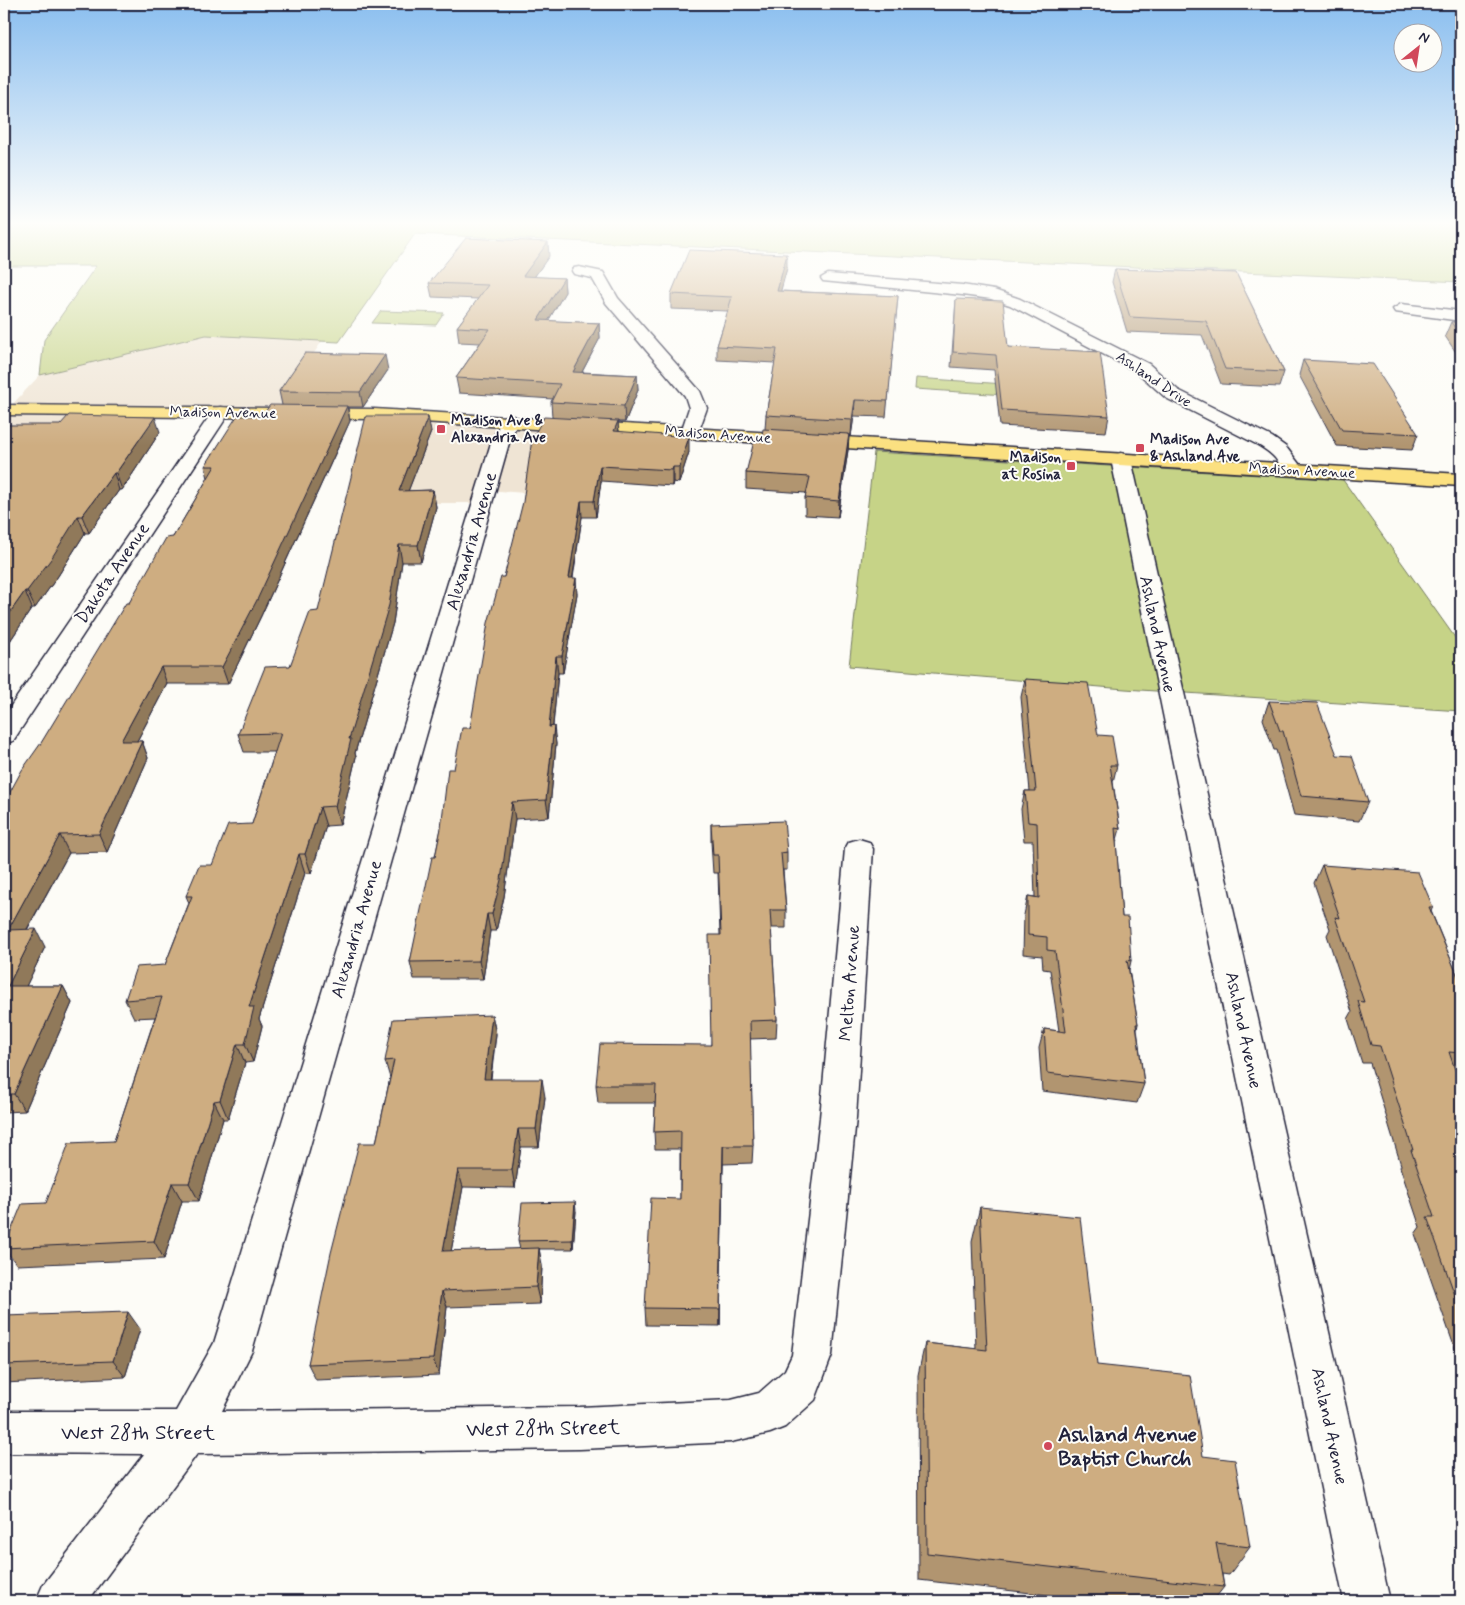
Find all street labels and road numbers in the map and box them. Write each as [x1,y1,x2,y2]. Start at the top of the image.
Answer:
street label: Ashland Drive [1112,347,1195,413]
street label: Madison Avenue [169,402,277,424]
street label: Madison Avenue [664,421,772,449]
street label: Madison Avenue [1248,458,1356,484]
street label: Alexandria Avenue [441,469,503,613]
street label: Dakota Avenue [70,518,156,629]
street label: Ashland Avenue [1133,573,1181,695]
street label: Alexandria Avenue [326,857,388,1001]
street label: Melton Avenue [834,924,866,1042]
street label: Ashland Avenue [1219,969,1267,1091]
street label: Ashland Avenue [1305,1365,1353,1487]
street label: West 28th Street [466,1414,621,1444]
street label: West 28th Street [61,1419,216,1447]

